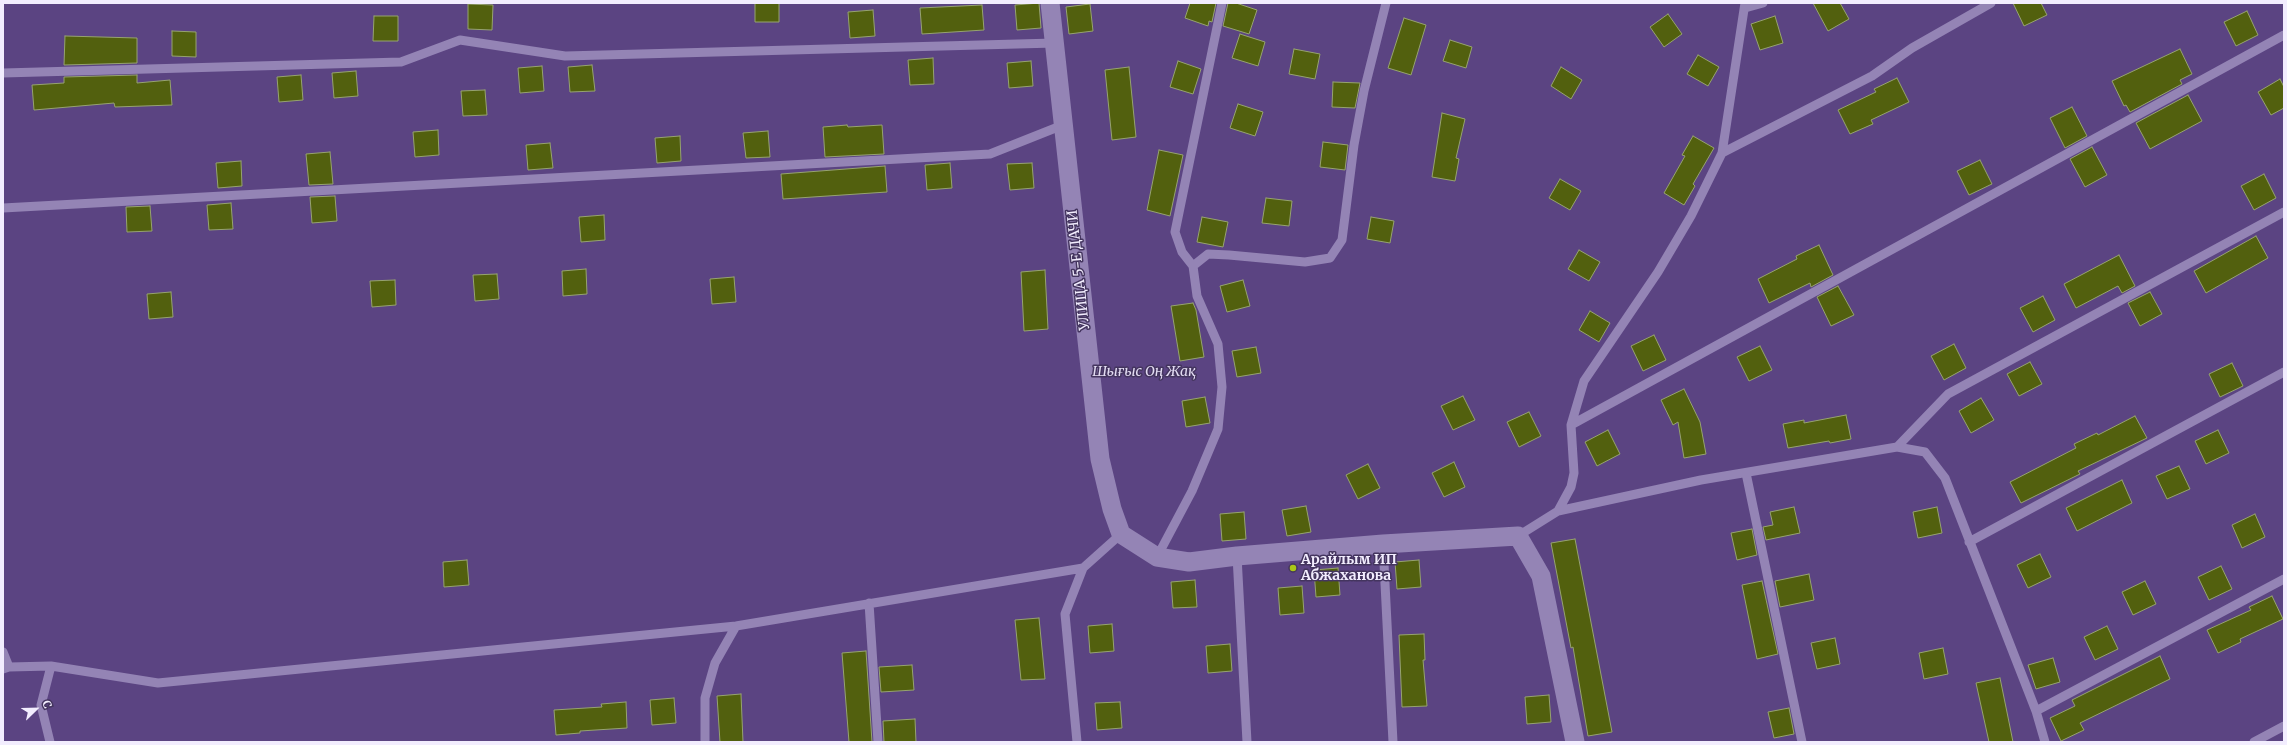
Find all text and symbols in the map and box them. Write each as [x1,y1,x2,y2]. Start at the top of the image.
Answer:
street label: УЛИЦА 5-Е ДАЧИ [1064,209,1094,331]
park label: Шығыс Оң Жақ [1092,364,1196,380]
place label: Арайлым ИП Абжаханова [1301,552,1397,584]
marker: Арайлым ИП Абжаханова [1288,563,1298,573]
north arrow [16,689,56,729]
text: С [39,698,55,710]

